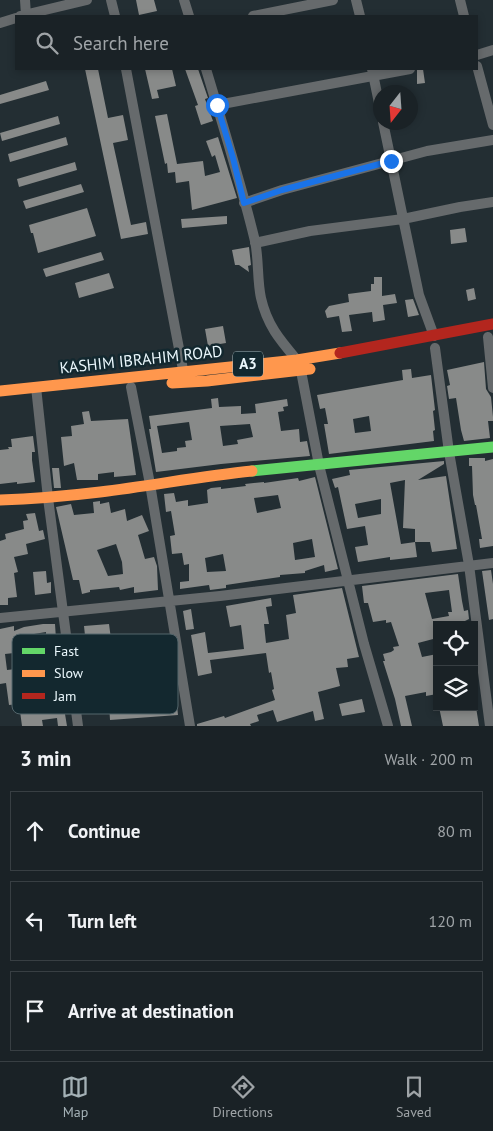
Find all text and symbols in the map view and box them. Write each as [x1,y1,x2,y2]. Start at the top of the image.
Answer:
search box [15,15,478,70]
icon: search [33,29,61,57]
text: Search here [73,31,169,55]
north arrow [373,85,418,130]
route start [206,94,229,117]
route end [380,150,403,173]
street label: KASHIM IBRAHIM ROAD [59,341,223,377]
road number: A3 [233,352,263,376]
map controls [433,621,478,711]
button: locate [433,621,478,666]
legend [12,634,178,714]
text: Fast [54,642,79,660]
text: Slow [54,664,84,682]
button: layers [433,666,478,711]
text: Jam [53,687,76,705]
text: 3 min [20,745,71,772]
text: Walk · 200 m [384,749,473,769]
icon: ahead [21,817,49,845]
text: Continue [68,819,140,843]
text: 80 m [437,821,472,841]
icon: left [21,907,49,935]
text: Turn left [68,909,137,933]
text: 120 m [429,911,472,931]
icon: arrive [21,997,49,1025]
text: Arrive at destination [68,999,234,1023]
tab: Map [61,1073,89,1121]
tab: Directions [212,1073,273,1121]
tab: Saved [396,1073,432,1121]

